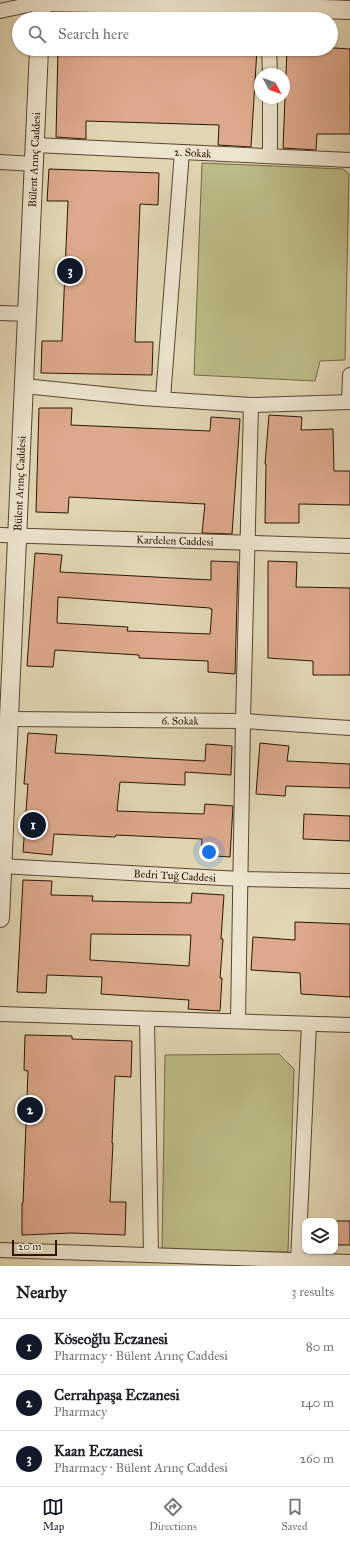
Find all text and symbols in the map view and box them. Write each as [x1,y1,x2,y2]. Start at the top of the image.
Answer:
search box [12,12,338,56]
icon: search [26,23,48,45]
text: Search here [58,25,129,43]
north arrow [254,68,290,104]
street label: Bülent Arınç Caddesi [25,112,43,208]
street label: 2. Sokak [174,145,213,160]
pin: 3 [57,256,83,286]
street label: Bülent Arınç Caddesi [11,436,28,531]
street label: Kardelen Caddesi [136,533,214,548]
street label: 6. Sokak [161,714,199,727]
pin: 1 [20,810,46,840]
your location [199,842,219,862]
street label: Bedri Tuğ Caddesi [133,867,216,884]
pin: 2 [17,1095,43,1125]
map controls [302,1218,338,1254]
button: layers [302,1218,338,1254]
scale bar [12,1238,57,1257]
text: 20 m [18,1240,41,1253]
text: Nearby [16,1282,67,1303]
text: 3 results [291,1284,334,1300]
text: Köseoğlu Eczanesi [54,1330,168,1348]
text: 1 [26,1339,32,1355]
text: 80 m [306,1339,334,1355]
text: Pharmacy · Bülent Arınç Caddesi [54,1348,228,1364]
text: Cerrahpaşa Eczanesi [54,1386,180,1404]
text: 2 [26,1395,32,1411]
text: 140 m [300,1395,334,1411]
text: Pharmacy [54,1404,107,1420]
text: Kaan Eczanesi [54,1442,143,1460]
text: 3 [26,1451,32,1467]
text: 260 m [300,1451,334,1467]
text: Pharmacy · Bülent Arınç Caddesi [54,1460,228,1476]
tab: Map [42,1496,64,1533]
tab: Directions [149,1496,197,1533]
tab: Saved [281,1496,308,1533]

